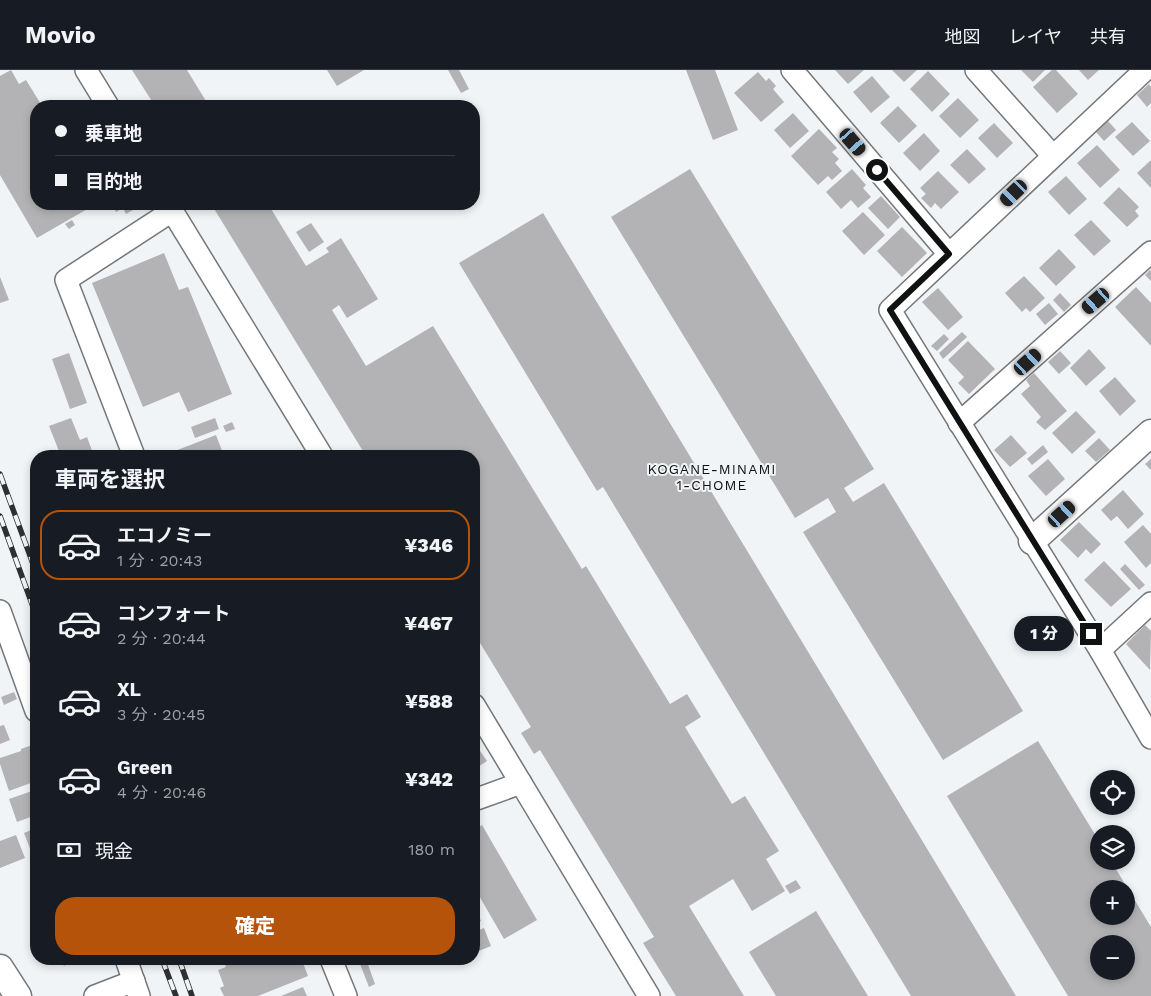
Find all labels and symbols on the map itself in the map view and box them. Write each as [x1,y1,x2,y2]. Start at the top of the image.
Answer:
car [837,126,868,158]
route start [866,159,888,181]
car [997,177,1030,209]
car [1079,285,1112,317]
car [1011,346,1044,378]
district label: KOGANE-MINAMI 1-CHOME [647,461,777,493]
car [1045,498,1078,530]
callout: 1 分 [1014,616,1074,652]
route end [1080,623,1102,645]

